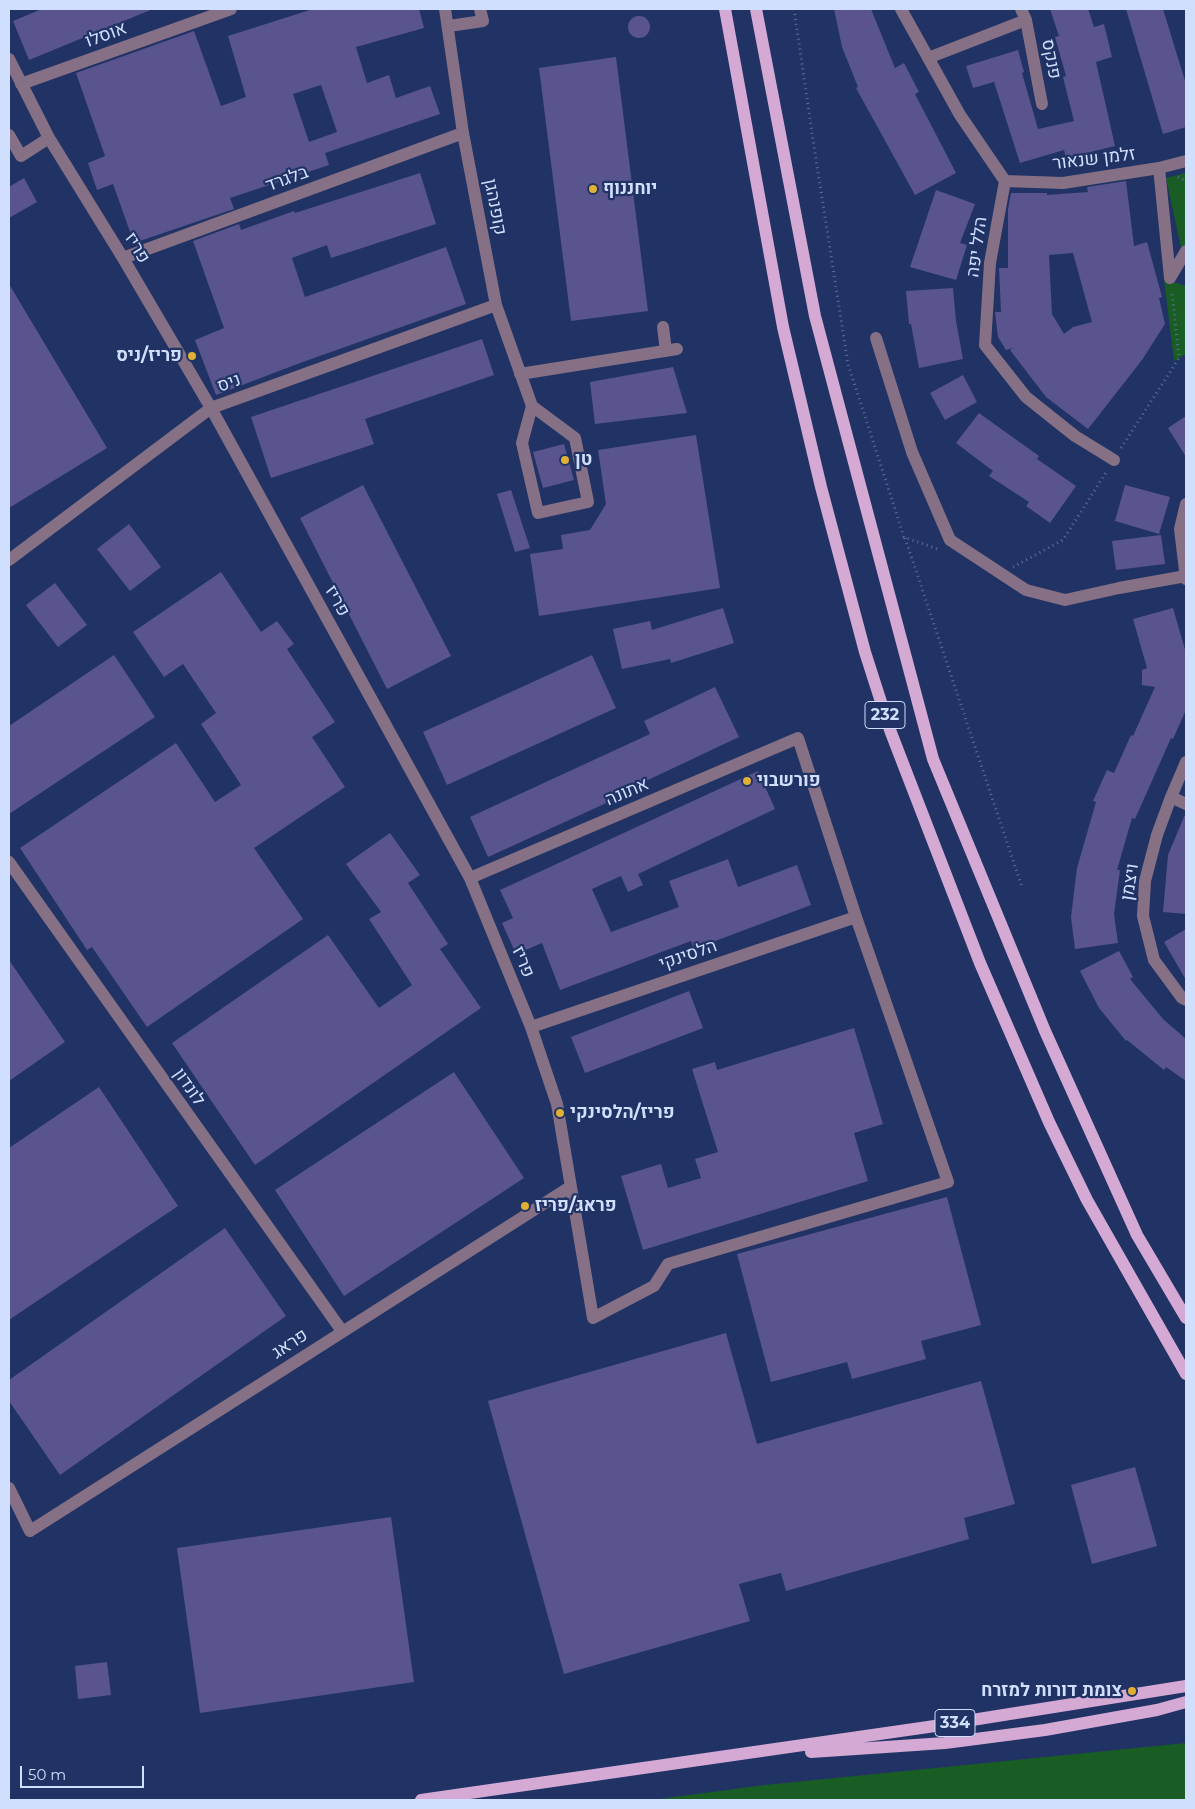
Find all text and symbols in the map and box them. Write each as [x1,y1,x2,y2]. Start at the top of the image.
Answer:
street label: אוסלו [82,18,130,52]
street label: פנקס [1037,37,1065,81]
street label: זלמן שנאור [1051,143,1137,175]
street label: בלגרד [263,161,311,197]
street label: קופנהגן [479,177,511,237]
place label: יוחננוף [603,178,657,200]
marker: יוחננוף [587,183,599,195]
street label: הלל יפה [962,215,992,279]
street label: פריז [120,229,154,267]
place label: פריז/ניס [116,345,182,367]
marker: פריז/ניס [186,350,198,362]
street label: ניס [214,369,244,397]
place label: טן [575,449,592,471]
marker: טן [559,454,571,466]
street label: פריז [320,582,354,620]
road number: 232 [865,702,905,728]
place label: פורשבוי [757,770,821,792]
street label: אתונה [602,773,652,811]
marker: פורשבוי [741,775,753,787]
street label: ויצמן [1116,862,1144,902]
street label: הלסינקי [656,935,720,975]
street label: פריז [507,943,539,981]
street label: לונדון [168,1064,210,1110]
place label: פריז/הלסינקי [570,1102,675,1124]
marker: פריז/הלסינקי [554,1107,566,1119]
place label: פראג/פריז [535,1195,617,1217]
marker: פראג/פריז [519,1200,531,1212]
street label: פראג [268,1324,312,1364]
place label: צומת דורות למזרח [981,1680,1122,1702]
marker: צומת דורות למזרח [1126,1685,1138,1697]
road number: 334 [935,1710,975,1736]
scale bar [22,1756,146,1788]
text: 50 m [28,1765,66,1784]

